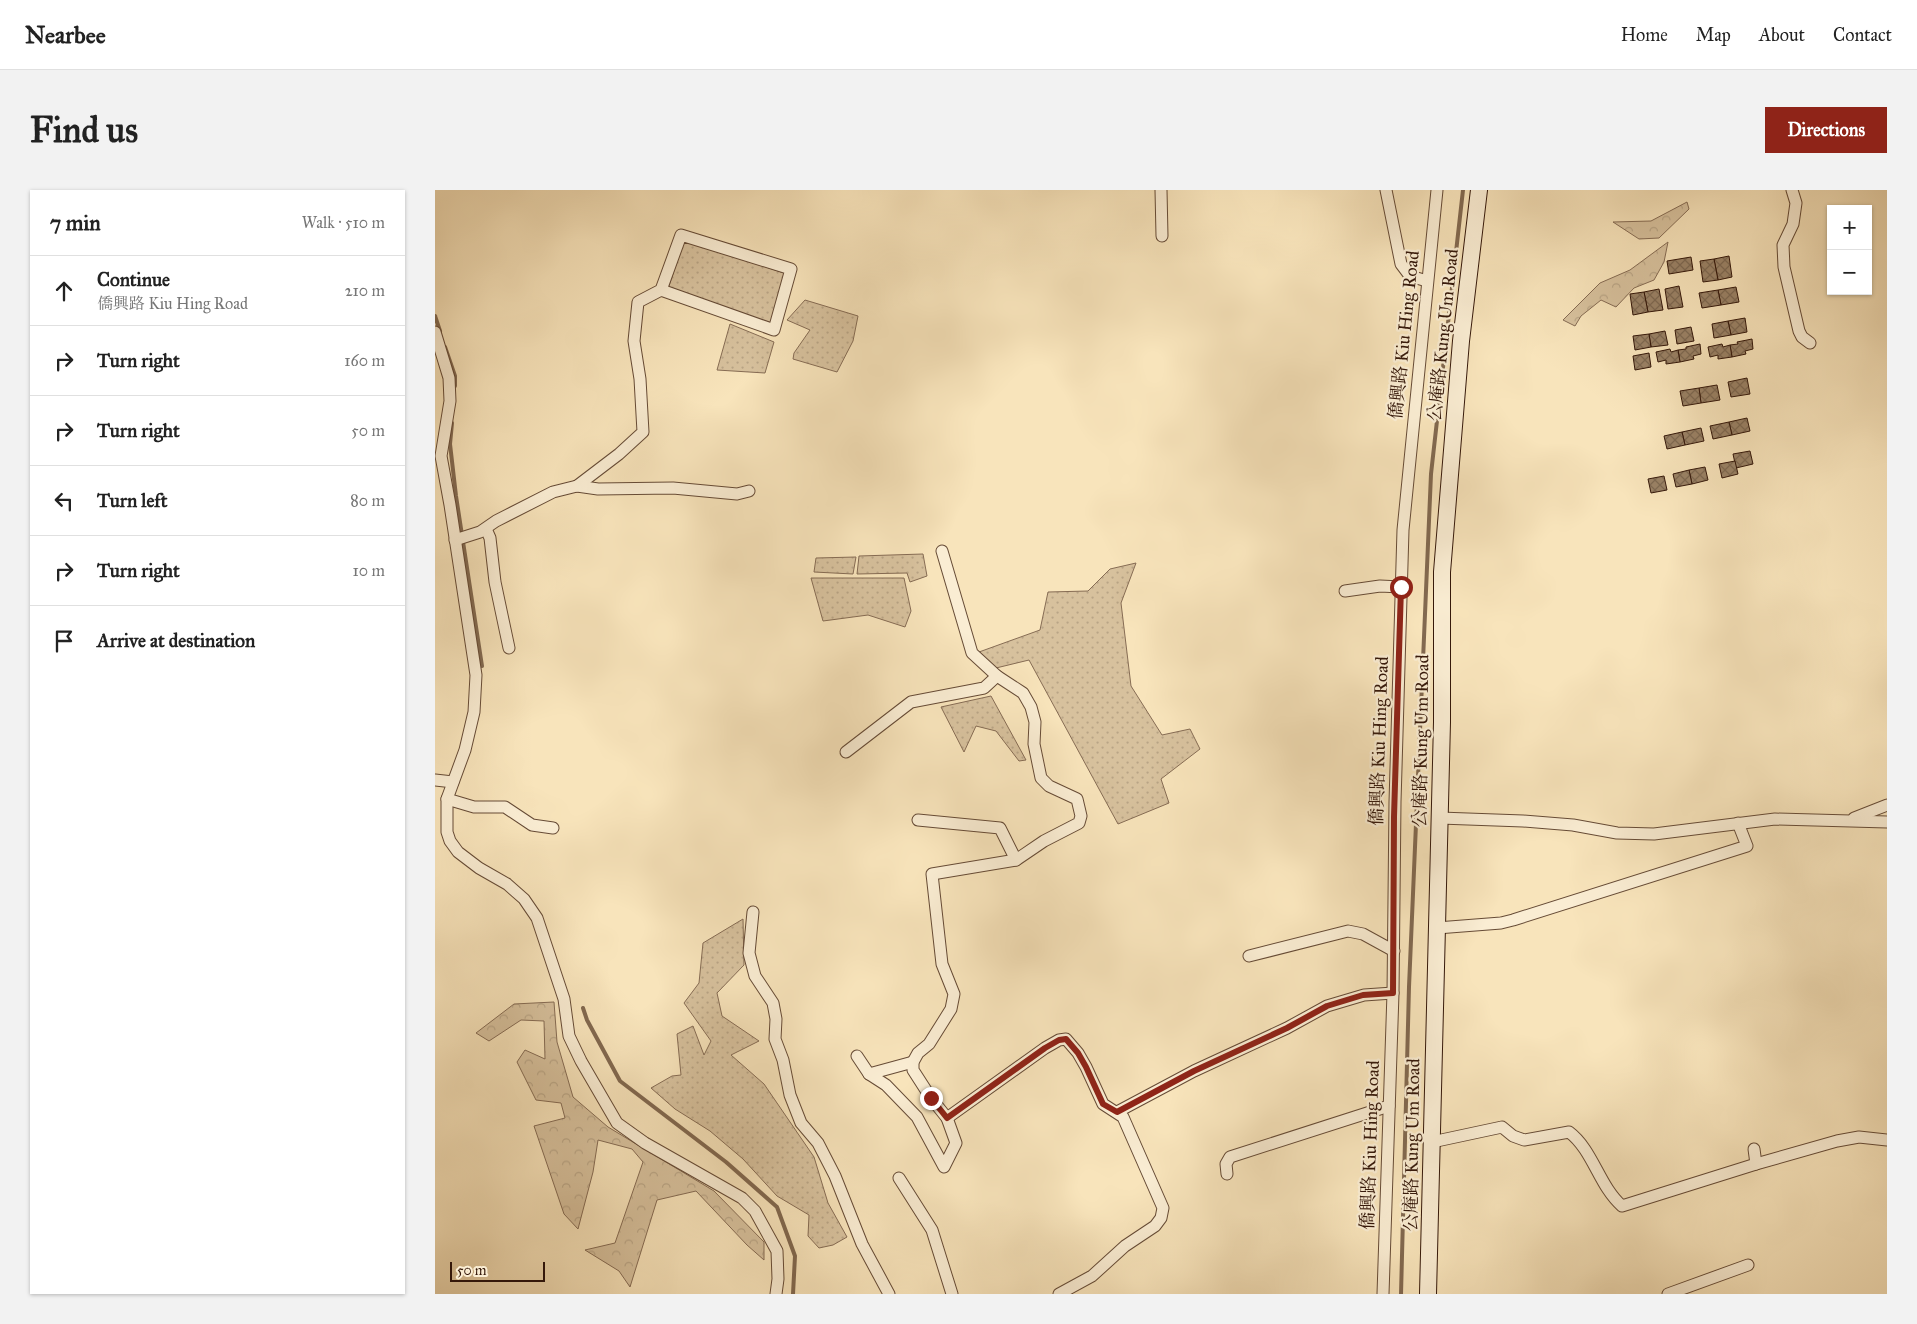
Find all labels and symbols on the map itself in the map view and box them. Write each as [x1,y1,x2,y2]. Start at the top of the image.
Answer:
street label: 公庵路 Kung Um Road [1423,248,1464,422]
street label: 僑興路 Kiu Hing Road [1384,249,1425,421]
route start [1390,576,1413,599]
street label: 公庵路 Kung Um Road [1408,654,1435,828]
street label: 僑興路 Kiu Hing Road [1365,656,1394,826]
street label: 公庵路 Kung Um Road [1399,1058,1426,1232]
street label: 僑興路 Kiu Hing Road [1356,1060,1385,1230]
route end [920,1087,943,1110]
scale bar [450,1259,545,1282]

